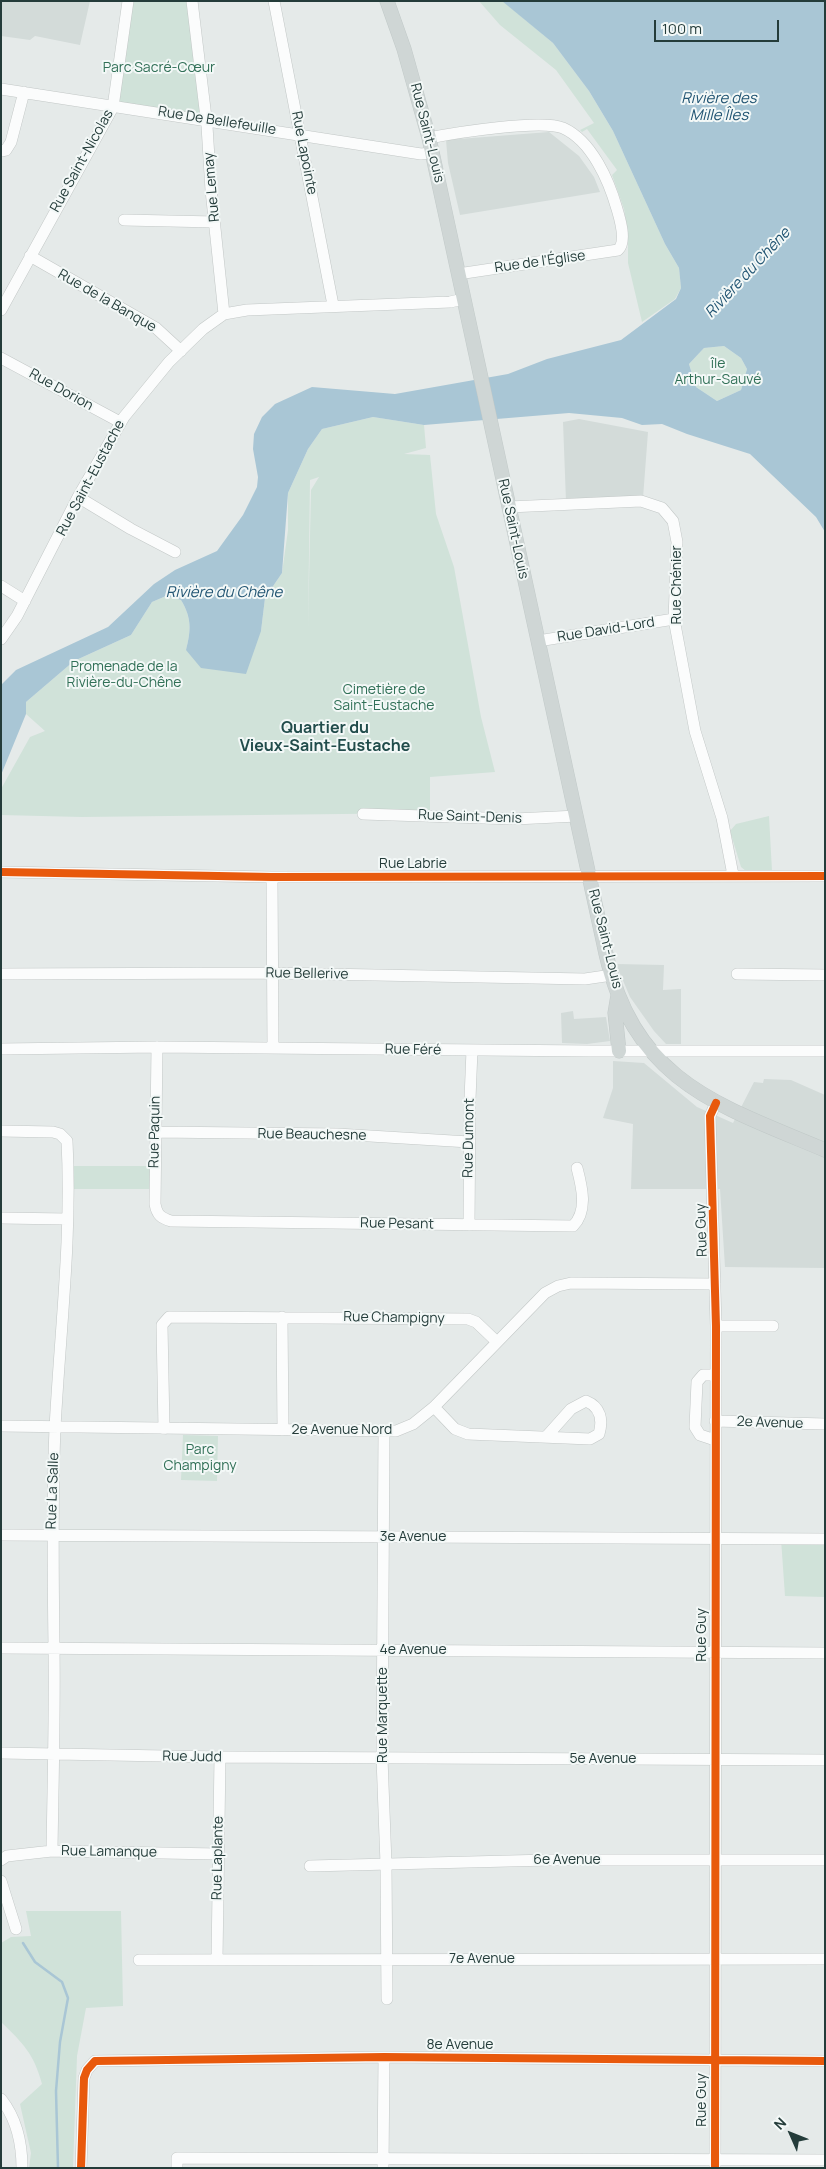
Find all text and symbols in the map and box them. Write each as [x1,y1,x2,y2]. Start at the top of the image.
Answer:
scale bar [656,10,781,42]
text: 100 m [662,18,702,39]
park label: Parc Sacré-Cœur [103,60,215,76]
street label: Rue Saint-Louis [407,81,447,185]
water label: Rivière des Mille Îles [681,90,757,125]
street label: Rue De Bellefeuille [157,103,277,139]
street label: Rue Saint-Nicolas [47,107,117,215]
street label: Rue Lapointe [288,110,320,196]
street label: Rue Lemay [201,151,223,223]
water label: Rivière du Chêne [702,224,794,322]
street label: Rue de l'Église [493,247,587,277]
street label: Rue de la Banque [55,266,159,336]
park label: île Arthur-Sauvé [674,356,762,388]
street label: Rue Dorion [26,366,96,414]
street label: Rue Saint-Eustache [53,417,129,539]
street label: Rue Saint-Louis [494,477,532,581]
street label: Rue Chénier [669,545,685,625]
water label: Rivière du Chêne [166,584,282,602]
street label: Rue David-Lord [556,614,656,646]
park label: Promenade de la Rivière-du-Chêne [67,659,181,692]
park label: Cimetière de Saint-Eustache [334,682,434,714]
district label: Quartier du Vieux-Saint-Eustache [240,719,410,757]
street label: Rue Saint-Denis [418,807,522,827]
street label: Rue Labrie [379,856,447,872]
street label: Rue Saint-Louis [585,887,625,991]
street label: Rue Bellerive [265,965,349,983]
street label: Rue Féré [385,1041,441,1059]
street label: Rue Paquin [146,1096,164,1168]
street label: Rue Dumont [460,1098,478,1178]
street label: Rue Beauchesne [257,1126,367,1144]
street label: Rue Guy [693,1203,711,1257]
street label: Rue Pesant [360,1215,434,1233]
street label: Rue Champigny [343,1309,445,1327]
street label: 2e Avenue [736,1413,804,1433]
street label: 2e Avenue Nord [292,1422,392,1438]
park label: Parc Champigny [163,1442,237,1474]
street label: Rue La Salle [43,1452,63,1530]
street label: 3e Avenue [380,1529,446,1545]
street label: Rue Guy [694,1608,710,1662]
street label: 4e Avenue [379,1642,447,1658]
street label: Rue Marquette [375,1667,391,1763]
street label: Rue Judd [162,1748,222,1766]
street label: 5e Avenue [570,1751,636,1767]
street label: Rue Laplante [209,1816,227,1900]
street label: Rue Lamanque [61,1843,157,1861]
street label: 6e Avenue [533,1852,601,1868]
street label: 7e Avenue [449,1951,515,1967]
street label: 8e Avenue [426,2037,494,2053]
street label: Rue Guy [694,2073,710,2127]
north arrow [766,2109,816,2159]
text: N [770,2113,790,2133]

